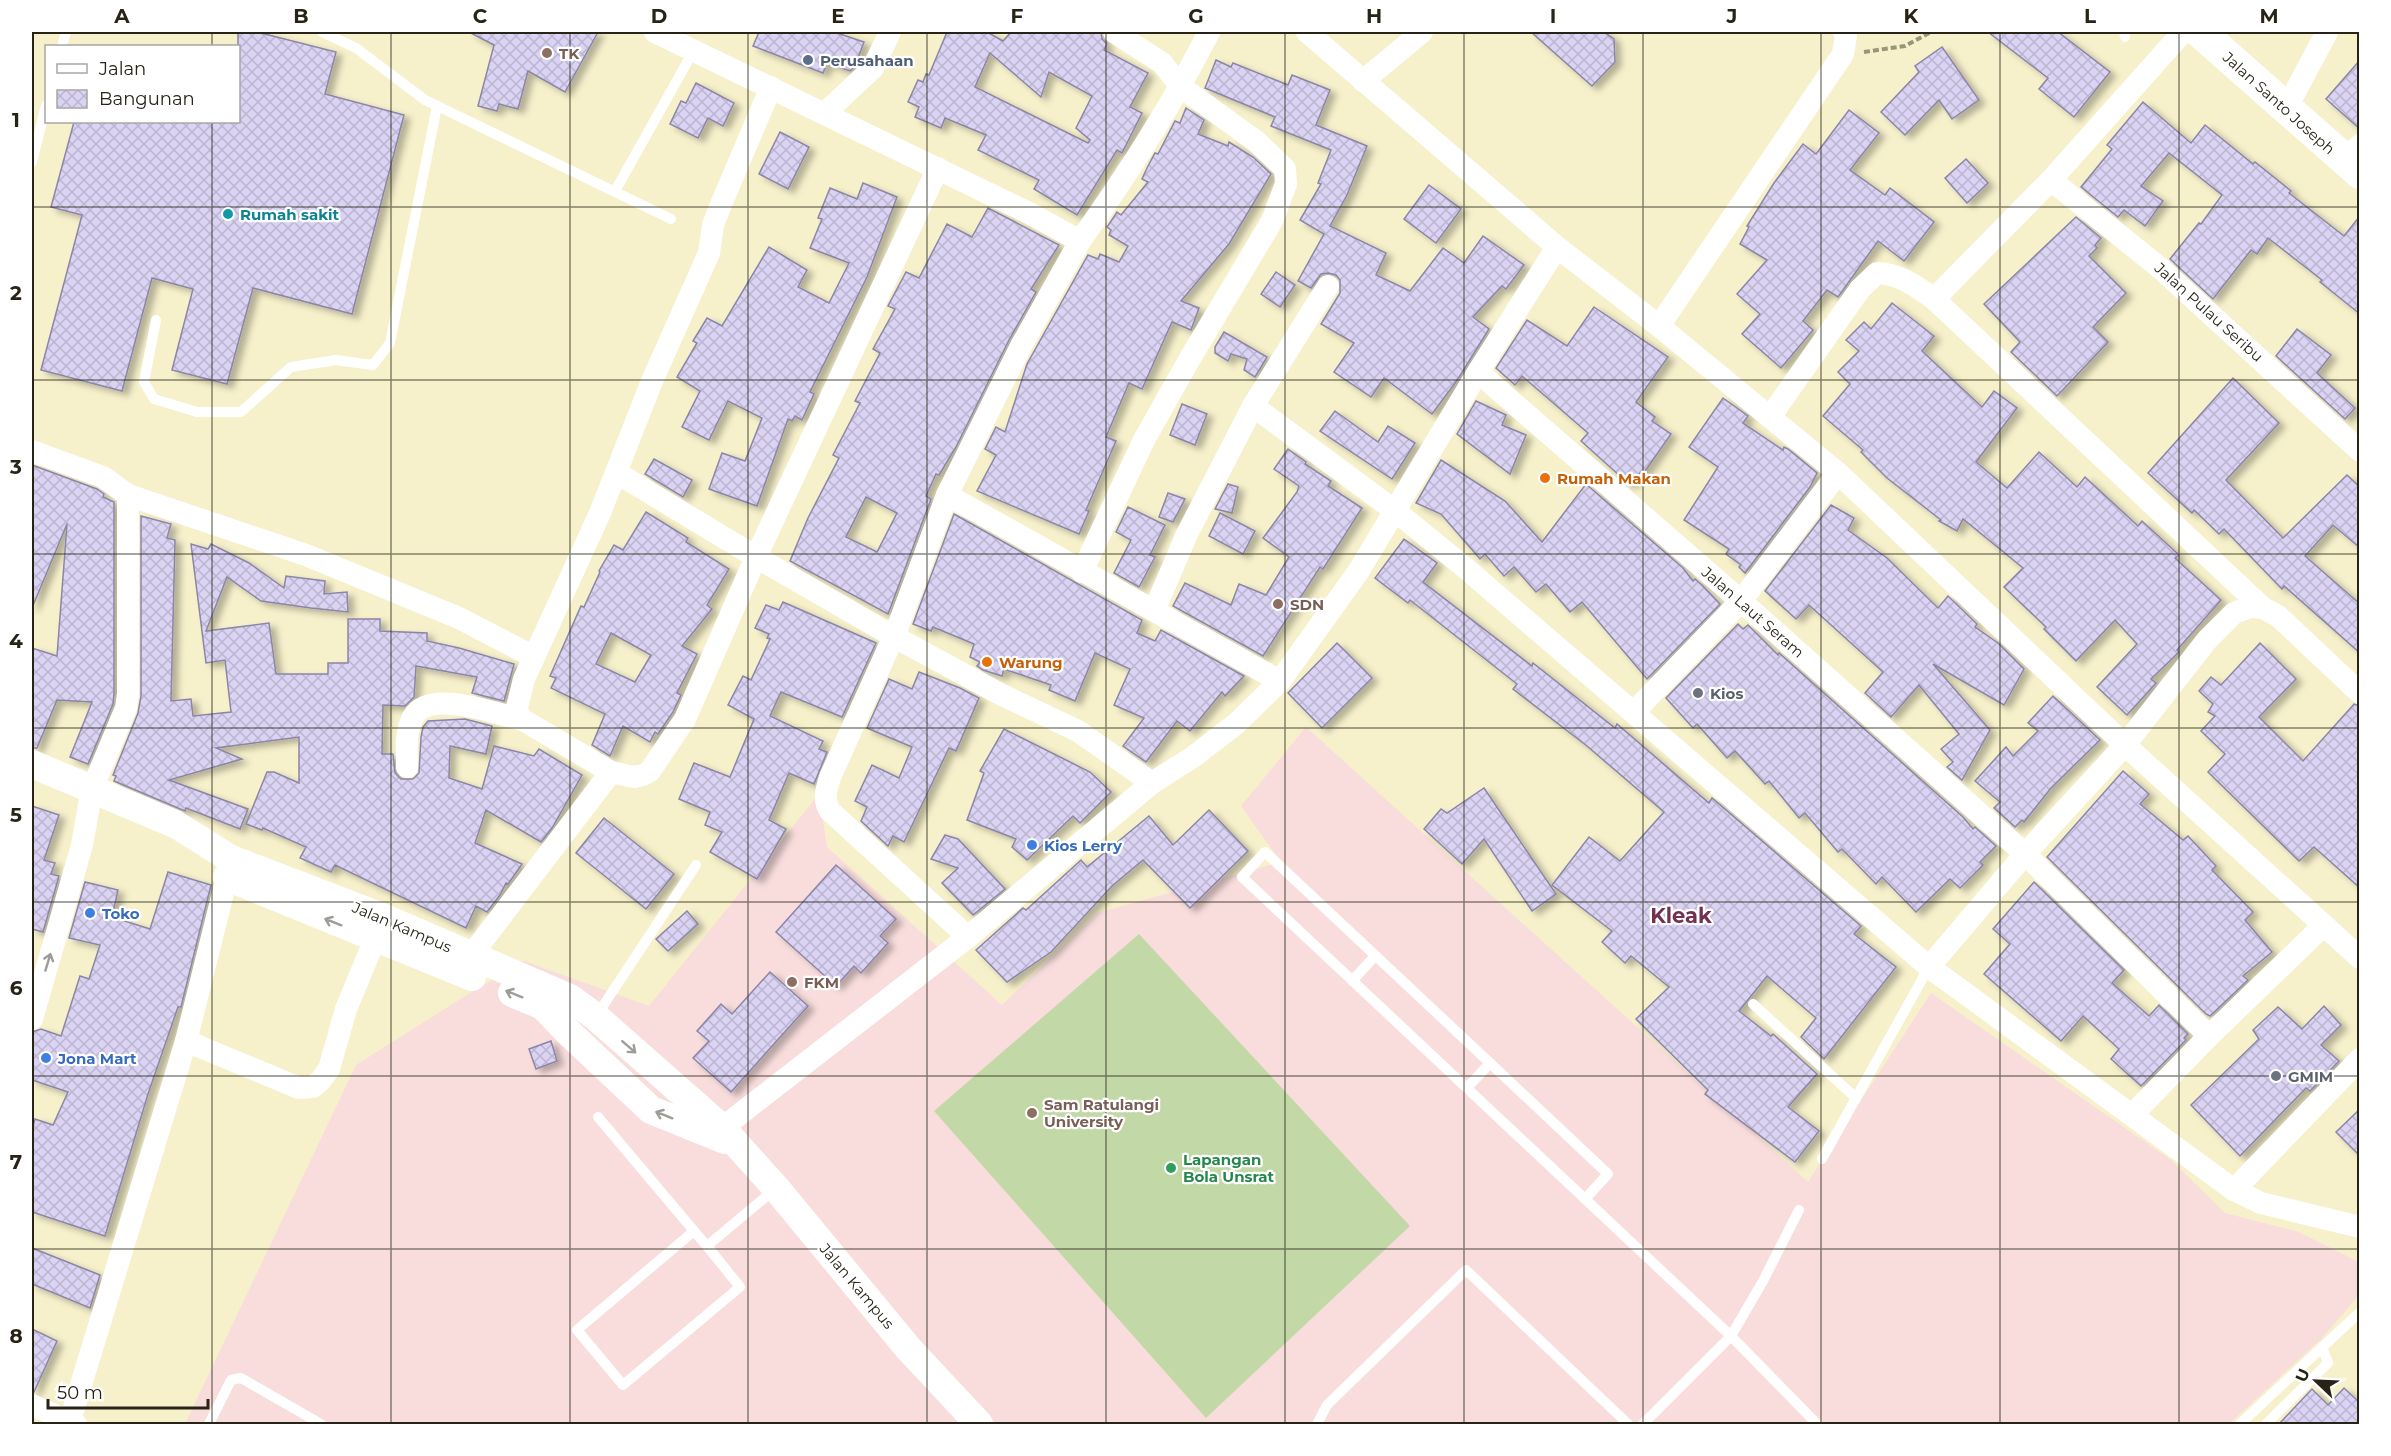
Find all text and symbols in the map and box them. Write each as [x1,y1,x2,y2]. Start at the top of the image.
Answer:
text: A [113,4,130,28]
text: B [293,4,309,28]
text: C [473,4,488,28]
text: D [651,4,667,28]
text: E [831,4,845,28]
text: F [1011,4,1024,28]
text: G [1188,4,1204,28]
text: H [1366,4,1382,28]
text: I [1550,4,1556,28]
text: J [1726,4,1737,28]
text: K [1904,4,1920,28]
text: L [2084,4,2096,28]
text: M [2259,4,2279,28]
place label: TK [559,44,580,63]
legend [45,45,240,123]
marker: TK [540,46,554,60]
street label: Jalan Santo Joseph [2218,47,2339,158]
place label: Perusahaan [820,51,914,70]
marker: Perusahaan [801,53,815,67]
text: Jalan [98,58,146,80]
text: Bangunan [99,88,195,110]
text: 1 [12,108,20,132]
place label: Rumah sakit [240,205,339,224]
marker: Rumah sakit [221,207,235,221]
street label: Jalan Pulau Seribu [2150,258,2267,366]
text: 2 [10,281,22,305]
text: 3 [9,455,22,479]
place label: Rumah Makan [1557,469,1671,488]
marker: Rumah Makan [1538,471,1552,485]
street label: Jalan Laut Seram [1697,562,1808,662]
place label: SDN [1290,595,1324,614]
marker: SDN [1271,597,1285,611]
text: 4 [9,629,23,653]
place label: Warung [999,653,1063,672]
marker: Warung [980,655,994,669]
place label: Kios [1710,684,1743,703]
marker: Kios [1691,686,1705,700]
text: 5 [10,803,22,827]
place label: Kios Lerry [1044,836,1123,855]
marker: Kios Lerry [1025,838,1039,852]
street label: Jalan Kampus [349,897,455,956]
district label: Kleak [1650,903,1712,928]
place label: Toko [102,904,140,923]
marker: Toko [83,906,97,920]
one-way arrow [324,916,343,927]
one-way arrow [43,953,54,972]
place label: FKM [804,973,839,992]
marker: FKM [785,975,799,989]
text: 6 [10,976,23,1000]
one-way arrow [505,988,524,999]
one-way arrow [621,1040,636,1054]
place label: Jona Mart [57,1049,137,1068]
marker: Jona Mart [39,1051,53,1065]
place label: GMIM [2288,1067,2333,1086]
marker: GMIM [2269,1069,2283,1083]
place label: Sam Ratulangi University [1044,1095,1159,1131]
marker: Sam Ratulangi University [1025,1106,1039,1120]
one-way arrow [655,1109,674,1120]
text: 7 [10,1150,22,1174]
place label: Lapangan Bola Unsrat [1183,1150,1275,1186]
marker: Lapangan Bola Unsrat [1164,1161,1178,1175]
street label: Jalan Kampus [815,1238,898,1333]
text: 8 [9,1324,23,1348]
north arrow [2286,1351,2346,1411]
text: U [2291,1366,2314,1385]
scale bar [48,1372,208,1410]
text: 50 m [57,1382,103,1404]

